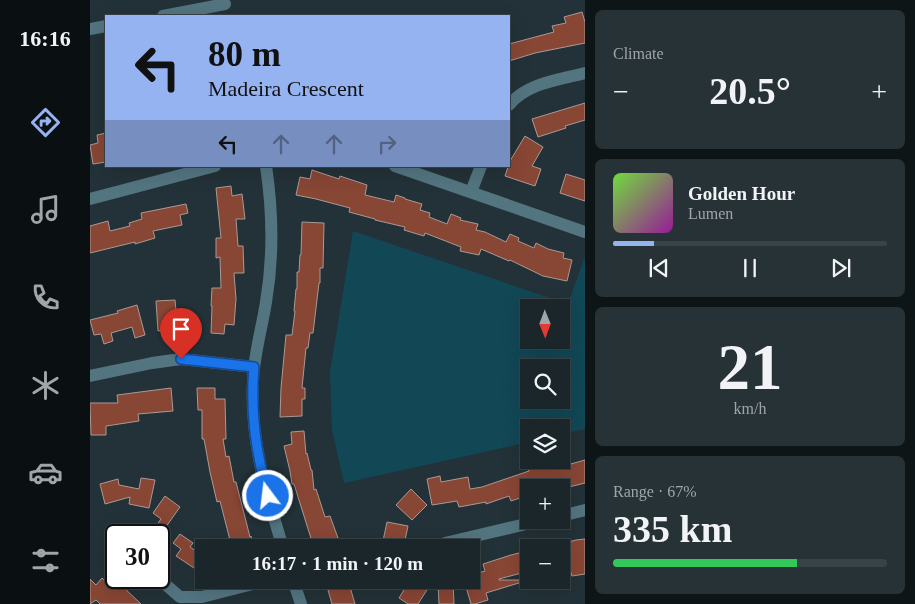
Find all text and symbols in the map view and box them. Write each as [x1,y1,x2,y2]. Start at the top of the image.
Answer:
text: 16:16 [19,26,71,51]
icon: left [125,35,190,100]
text: 80 m [208,35,281,74]
text: Climate [613,45,664,62]
text: 20.5° [709,70,791,112]
text: Madeira Crescent [208,76,364,101]
text: − [613,76,629,107]
text: + [871,76,887,107]
icon: directions [28,105,63,140]
icon: left [214,130,242,158]
icon: ahead [267,130,295,158]
icon: ahead [320,130,348,158]
icon: right [373,130,401,158]
text: Golden Hour [688,183,795,204]
icon: music [28,192,63,227]
text: Lumen [688,205,733,222]
icon: previous [645,254,673,282]
icon: pause [736,254,764,282]
icon: next [827,254,855,282]
icon: phone [28,280,63,315]
north arrow [520,299,570,349]
map controls [520,299,570,589]
pin [160,308,202,359]
icon: arrive [167,315,195,343]
text: 21 [718,331,783,403]
button: search [520,359,570,409]
icon: climate [28,368,63,403]
text: km/h [734,400,766,417]
button: layers [520,419,570,469]
icon: car [28,455,63,490]
position arrow [241,469,293,521]
button: + [520,479,570,529]
text: Range · 67% [613,483,697,500]
text: 335 km [613,508,732,550]
speed limit sign: 30 [105,524,170,589]
button: − [520,539,570,589]
icon: filters [28,543,63,578]
text: 16:17 · 1 min · 120 m [252,553,423,574]

